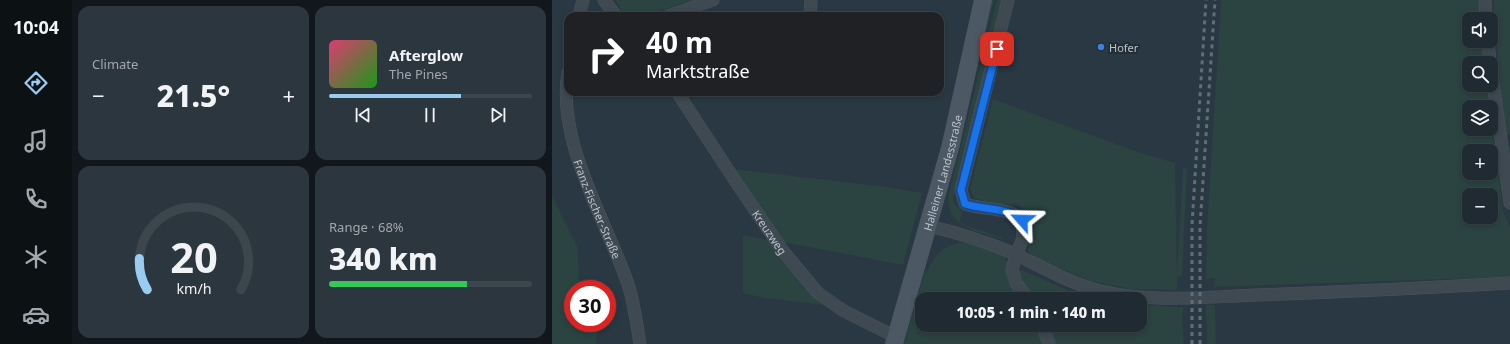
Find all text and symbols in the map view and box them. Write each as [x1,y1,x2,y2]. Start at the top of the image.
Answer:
map controls [1462,12,1498,224]
button: sound [1462,12,1498,48]
text: 10:04 [13,15,59,39]
text: 40 m [646,23,713,61]
icon: right [580,28,632,80]
pin [980,32,1014,66]
icon: arrive [986,38,1008,60]
place label: Hofer [1109,40,1139,55]
marker: Hofer [1096,42,1106,52]
text: Afterglow [389,45,463,65]
text: Climate [92,55,138,73]
button: search [1462,56,1498,92]
text: Marktstraße [646,59,750,83]
text: The Pines [389,65,448,83]
icon: directions [22,69,50,97]
text: 21.5° [157,75,230,116]
text: − [92,80,105,110]
text: + [282,80,295,110]
button: layers [1462,100,1498,136]
icon: previous [352,104,374,126]
icon: pause [419,104,441,126]
icon: next [487,104,509,126]
street label: Halleiner Landesstraße [919,113,965,232]
icon: music [22,127,50,155]
button: + [1462,144,1498,180]
street label: Franz-Fischer-Straße [571,157,625,261]
icon: phone [22,185,50,213]
button: − [1462,188,1498,224]
position arrow [1001,199,1043,241]
street label: Kreuzweg [749,207,791,257]
text: Range · 68% [329,218,404,236]
text: 20 [170,229,217,285]
text: 340 km [329,238,438,279]
icon: climate [22,243,50,271]
text: km/h [176,279,211,298]
speed limit sign: 30 [564,280,616,332]
icon: car [22,301,50,329]
text: 10:05 · 1 min · 140 m [956,302,1106,322]

